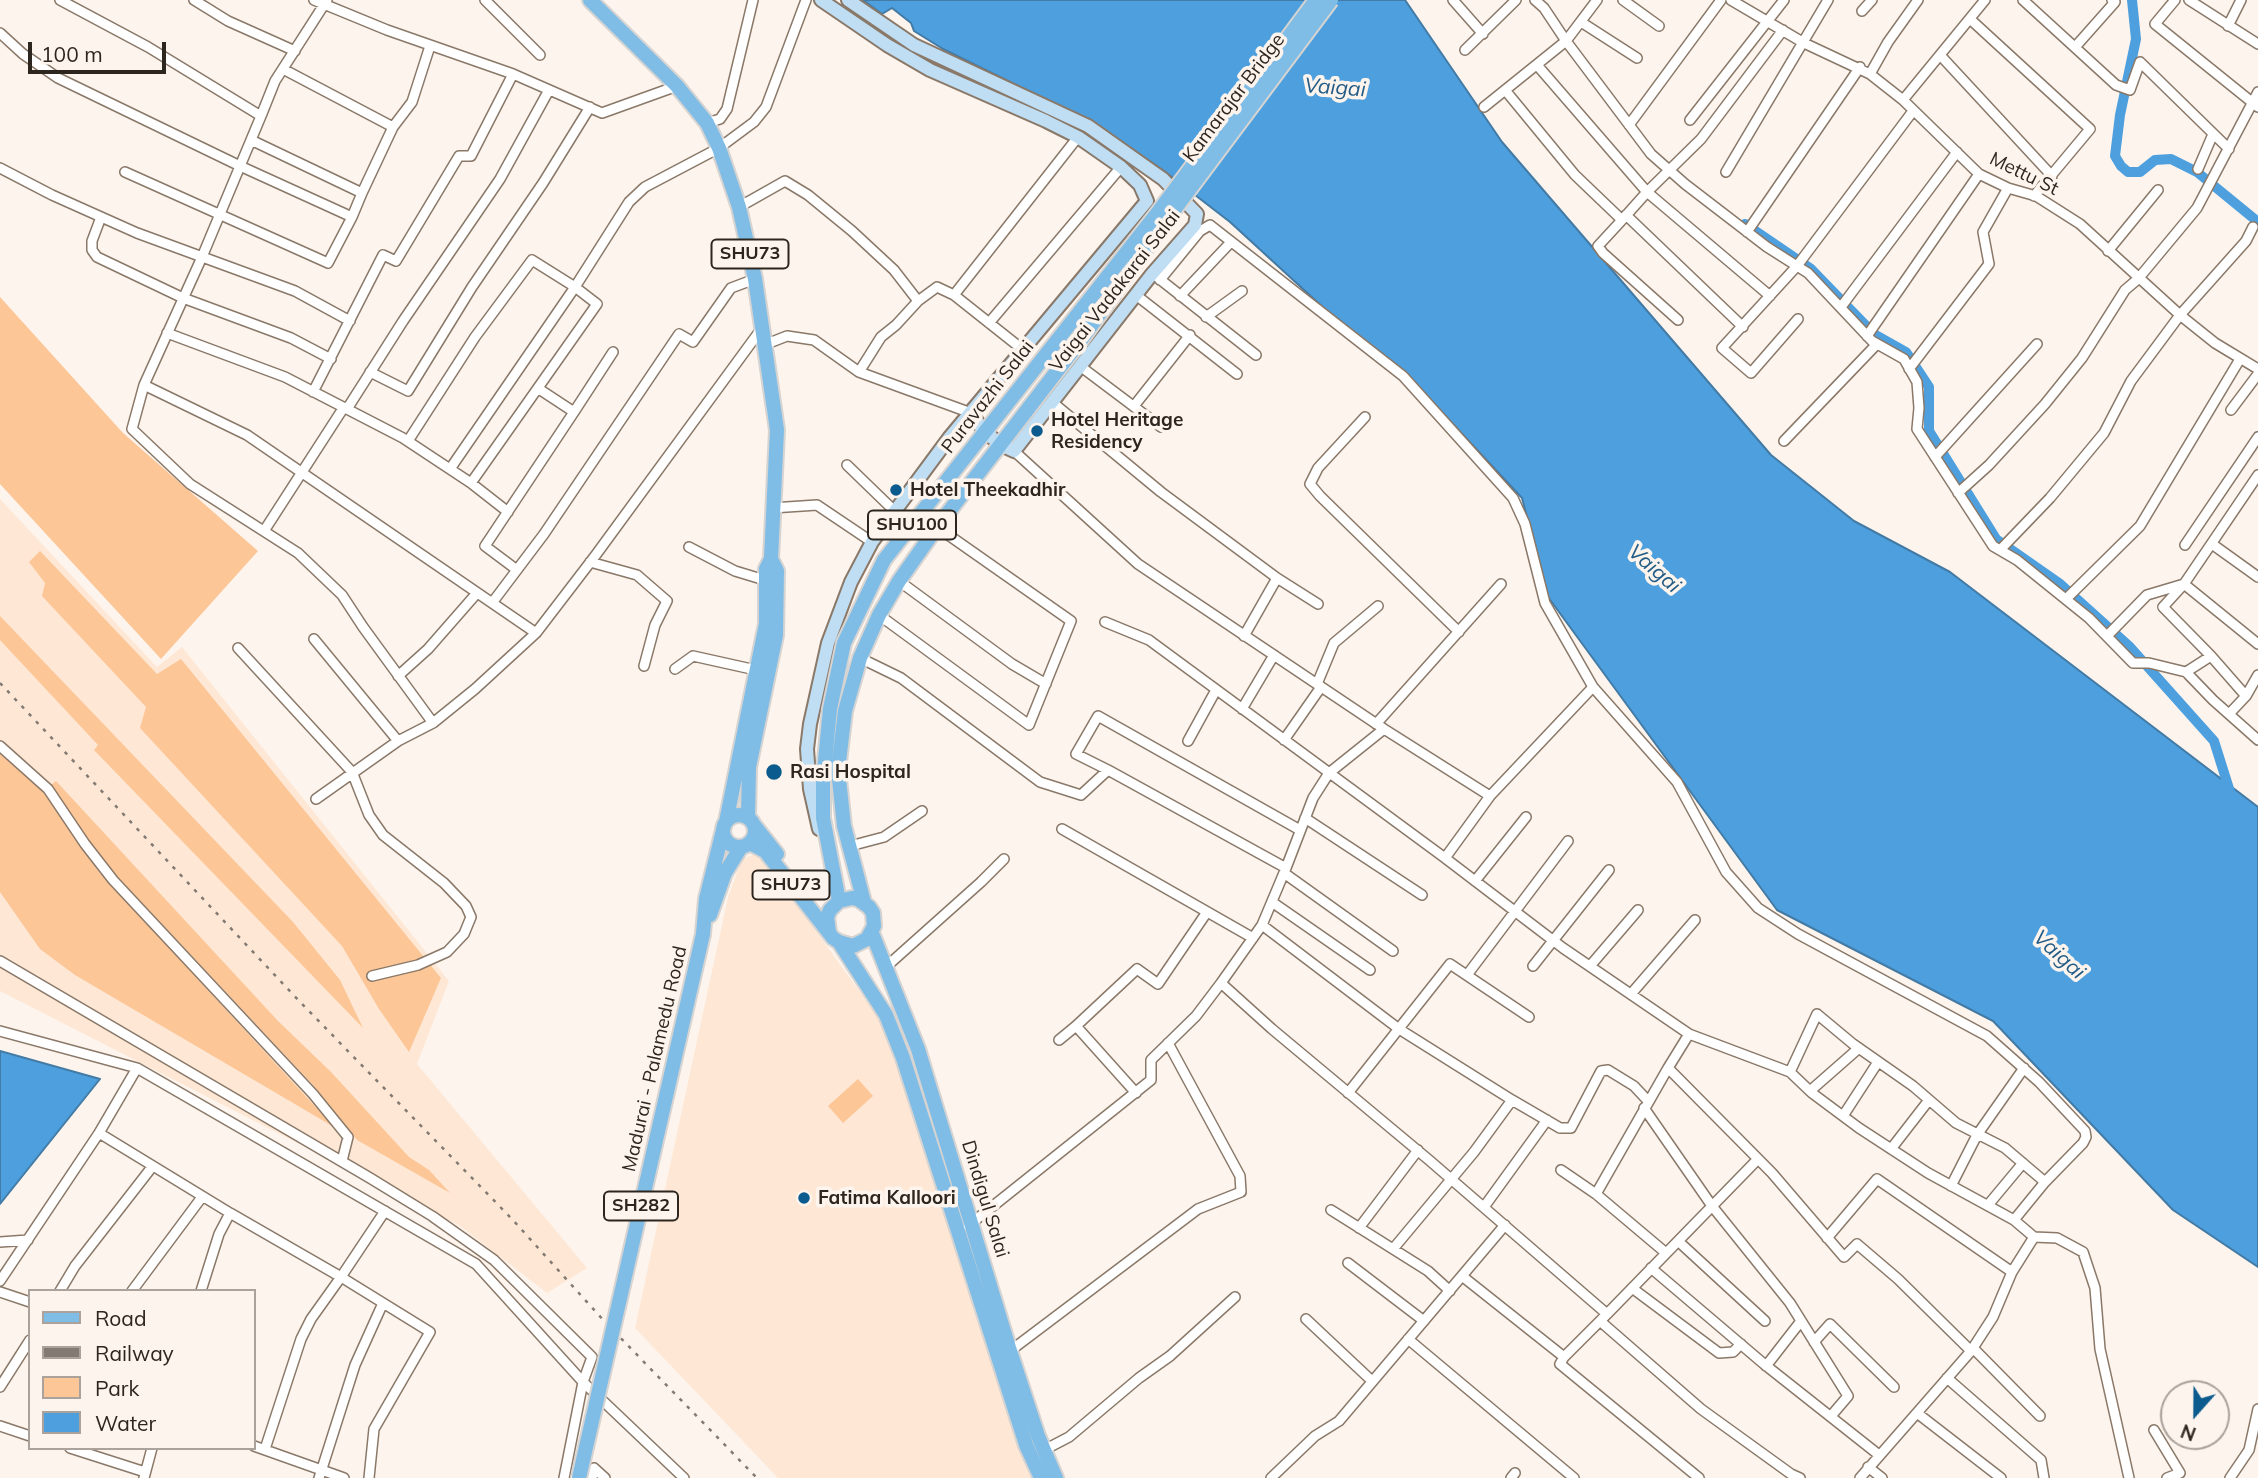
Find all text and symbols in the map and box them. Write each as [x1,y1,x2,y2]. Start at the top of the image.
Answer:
scale bar [32,28,170,72]
street label: Kamarajar Bridge [1178,29,1290,167]
text: 100 m [41,41,103,67]
water label: Vaigai [1304,73,1366,103]
street label: Mettu St [1986,148,2062,200]
street label: Vaigai Vadakarai Salai [1045,205,1185,377]
road number: SHU73 [712,240,788,268]
street label: Puravazhi Salai [937,336,1039,458]
place label: Hotel Heritage Residency [1051,409,1183,453]
marker: Hotel Heritage Residency [1029,423,1045,439]
place label: Hotel Theekadhir [910,479,1065,501]
marker: Hotel Theekadhir [888,482,904,498]
road number: SHU100 [868,510,956,540]
water label: Vaigai [1623,539,1685,599]
place label: Rasi Hospital [790,761,911,783]
marker: Rasi Hospital [764,762,784,782]
road number: SHU73 [752,870,830,900]
water label: Vaigai [2028,925,2090,985]
street label: Madurai - Palamedu Road [618,944,692,1174]
street label: Dindigul Salai [956,1138,1014,1260]
place label: Fatima Kalloori [818,1187,956,1209]
marker: Fatima Kalloori [796,1190,812,1206]
road number: SH282 [604,1191,678,1220]
legend [28,1289,256,1450]
text: Road [95,1305,146,1331]
text: Railway [95,1340,174,1366]
text: Park [95,1375,139,1401]
north arrow [2160,1380,2230,1450]
text: Water [95,1410,156,1436]
text: N [2177,1419,2199,1447]

